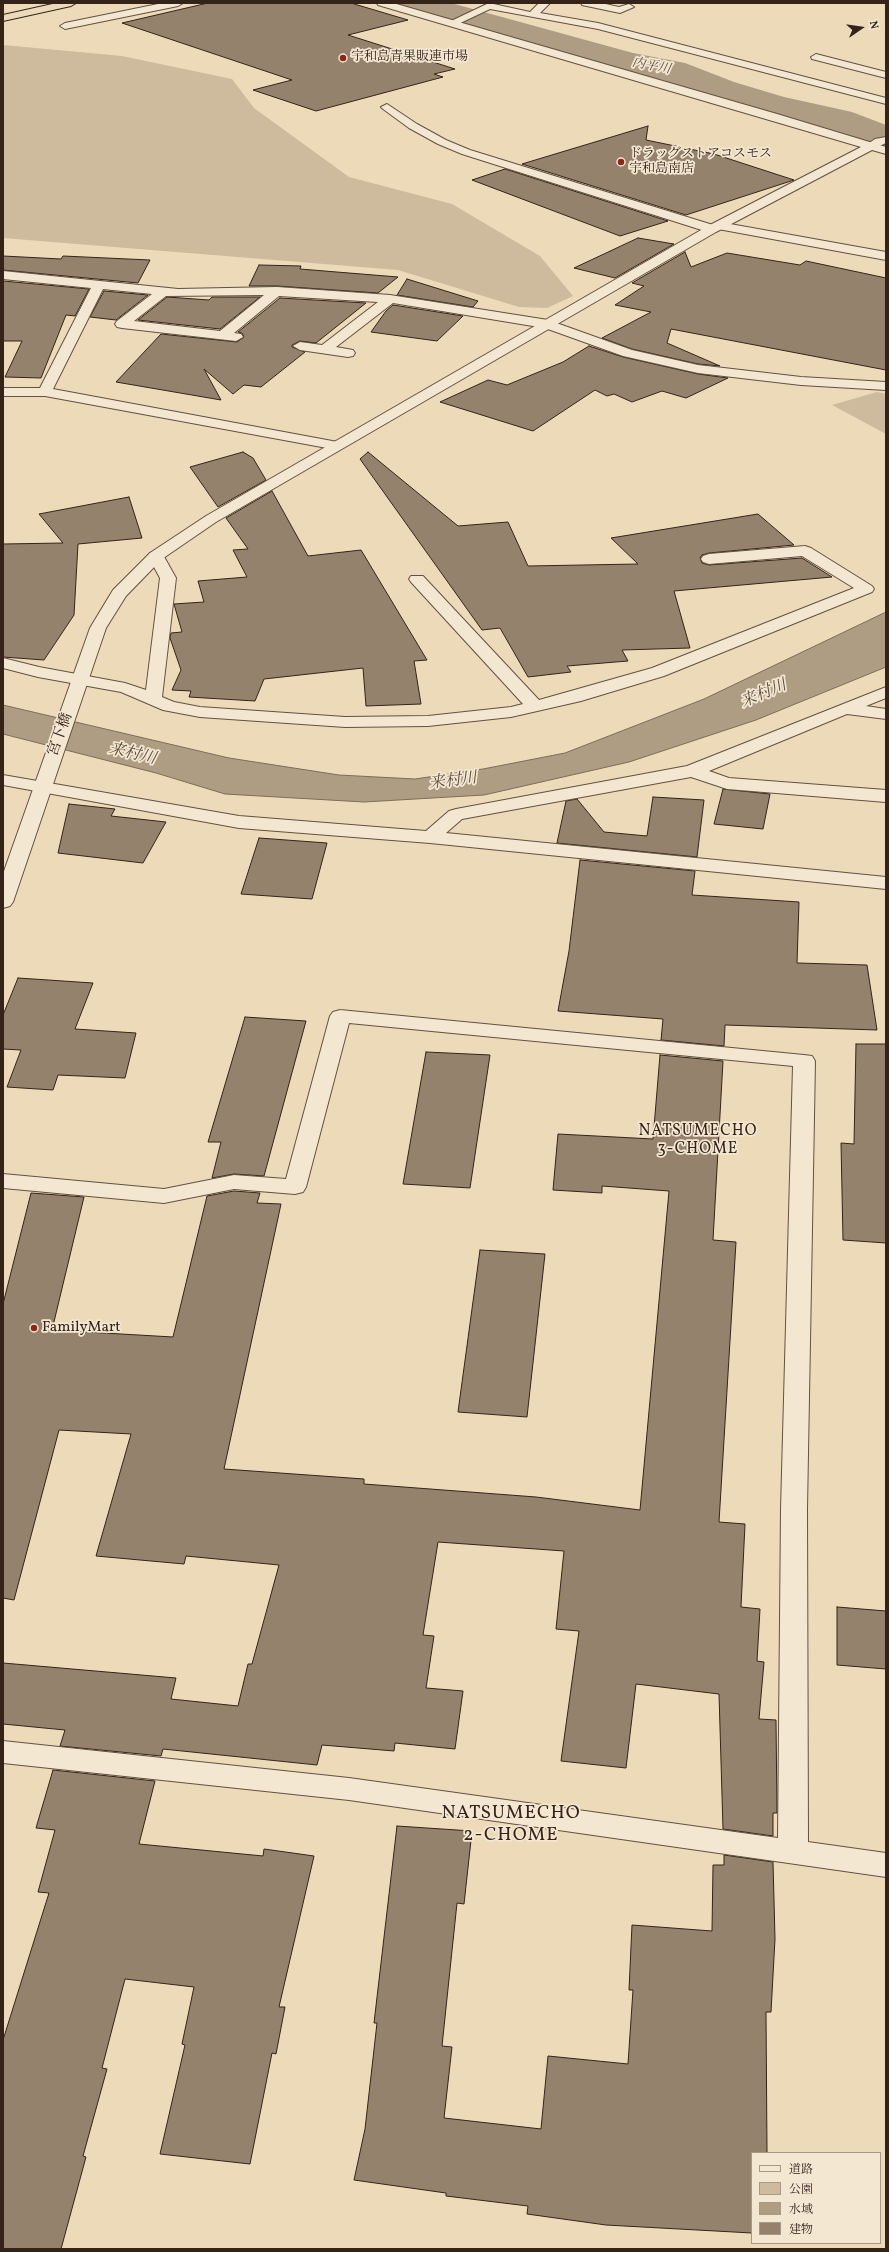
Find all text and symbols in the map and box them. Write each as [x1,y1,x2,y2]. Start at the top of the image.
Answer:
north arrow [841,8,881,48]
text: N [865,20,881,31]
place label: 宇和島青果販連市場 [351,50,468,66]
marker: 宇和島青果販連市場 [338,53,348,63]
water label: 内平川 [630,56,672,78]
place label: ドラッグストアコスモス 宇和島南店 [629,147,772,178]
marker: ドラッグストアコスモス 宇和島南店 [616,157,626,167]
water label: 来村川 [738,677,790,713]
street label: 宮下橋 [45,711,77,759]
water label: 来村川 [106,740,158,770]
water label: 来村川 [428,770,478,794]
district label: NATSUMECHO 3-CHOME [639,1122,757,1160]
place label: FamilyMart [42,1319,121,1337]
marker: FamilyMart [29,1323,39,1333]
district label: NATSUMECHO 2-CHOME [441,1804,581,1848]
legend [751,2152,881,2244]
text: 道路 [789,2162,813,2178]
text: 公園 [789,2182,813,2198]
text: 水域 [789,2202,813,2218]
text: 建物 [789,2222,813,2238]

